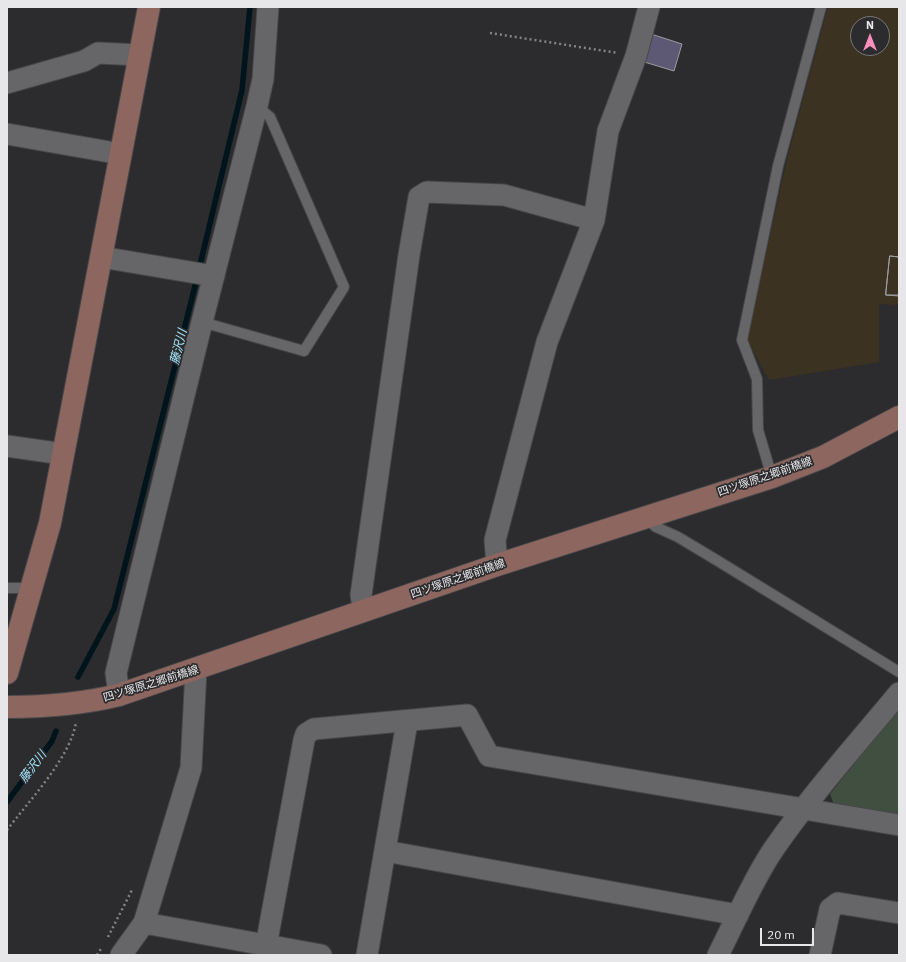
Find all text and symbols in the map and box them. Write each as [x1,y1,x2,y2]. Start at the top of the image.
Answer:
north arrow [850,16,890,56]
text: N [866,18,874,32]
water label: 藤沢川 [168,328,190,366]
street label: 四ツ塚原之郷前橋線 [716,455,814,499]
street label: 四ツ塚原之郷前橋線 [409,557,507,601]
street label: 四ツ塚原之郷前橋線 [102,663,200,705]
water label: 藤沢川 [16,748,50,786]
scale bar [762,920,816,946]
text: 20 m [767,927,795,942]

